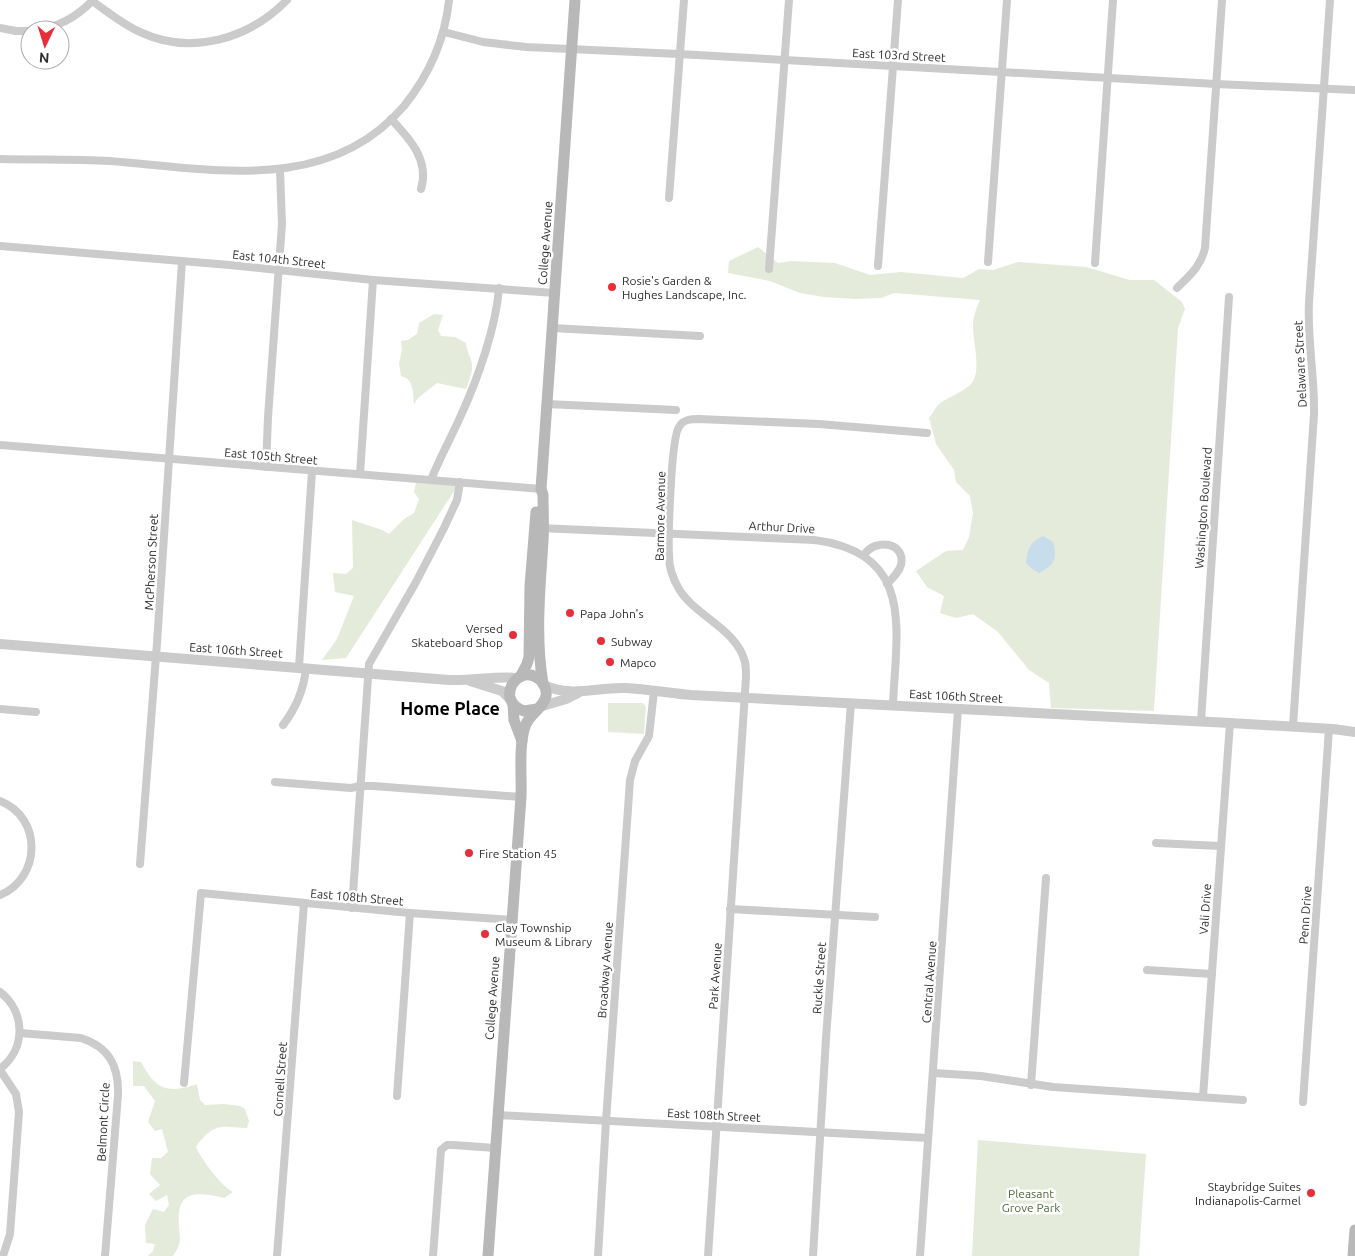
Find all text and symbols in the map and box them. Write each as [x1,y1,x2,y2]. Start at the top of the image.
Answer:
north arrow [20,20,70,70]
street label: East 103rd Street [852,46,946,64]
text: N [38,50,50,66]
street label: College Avenue [536,201,554,285]
street label: East 104th Street [232,248,327,270]
place label: Rosie's Garden & Hughes Landscape, Inc. [622,274,747,301]
marker: Rosie's Garden & Hughes Landscape, Inc. [606,281,618,293]
street label: Delaware Street [1291,320,1309,408]
street label: East 105th Street [224,445,319,467]
street label: Washington Boulevard [1192,447,1214,569]
street label: Barmore Avenue [653,471,667,561]
street label: McPherson Street [142,513,160,611]
street label: Arthur Drive [748,519,816,535]
marker: Papa John's [564,607,576,619]
place label: Papa John's [580,607,644,620]
place label: Versed Skateboard Shop [411,622,503,649]
marker: Versed Skateboard Shop [507,629,519,641]
marker: Subway [595,635,607,647]
place label: Subway [611,635,653,648]
street label: East 106th Street [189,640,283,660]
marker: Mapco [604,656,616,668]
place label: Mapco [620,656,656,669]
street label: East 106th Street [909,687,1003,705]
district label: Home Place [400,698,500,718]
marker: Fire Station 45 [463,847,475,859]
place label: Fire Station 45 [479,847,557,860]
street label: Vali Drive [1197,883,1213,935]
street label: Penn Drive [1296,885,1314,945]
street label: East 108th Street [310,886,405,908]
place label: Clay Township Museum & Library [495,921,592,948]
street label: Broadway Avenue [595,921,615,1019]
marker: Clay Township Museum & Library [479,928,491,940]
street label: Central Avenue [920,940,938,1024]
street label: Ruckle Street [810,941,828,1014]
street label: Park Avenue [706,942,724,1010]
street label: College Avenue [483,956,501,1040]
street label: Cornell Street [271,1041,289,1117]
street label: Belmont Circle [94,1082,112,1162]
street label: East 108th Street [667,1106,761,1124]
place label: Staybridge Suites Indianapolis-Carmel [1195,1180,1301,1207]
park label: Pleasant Grove Park [1002,1187,1060,1214]
marker: Staybridge Suites Indianapolis-Carmel [1305,1187,1317,1199]

